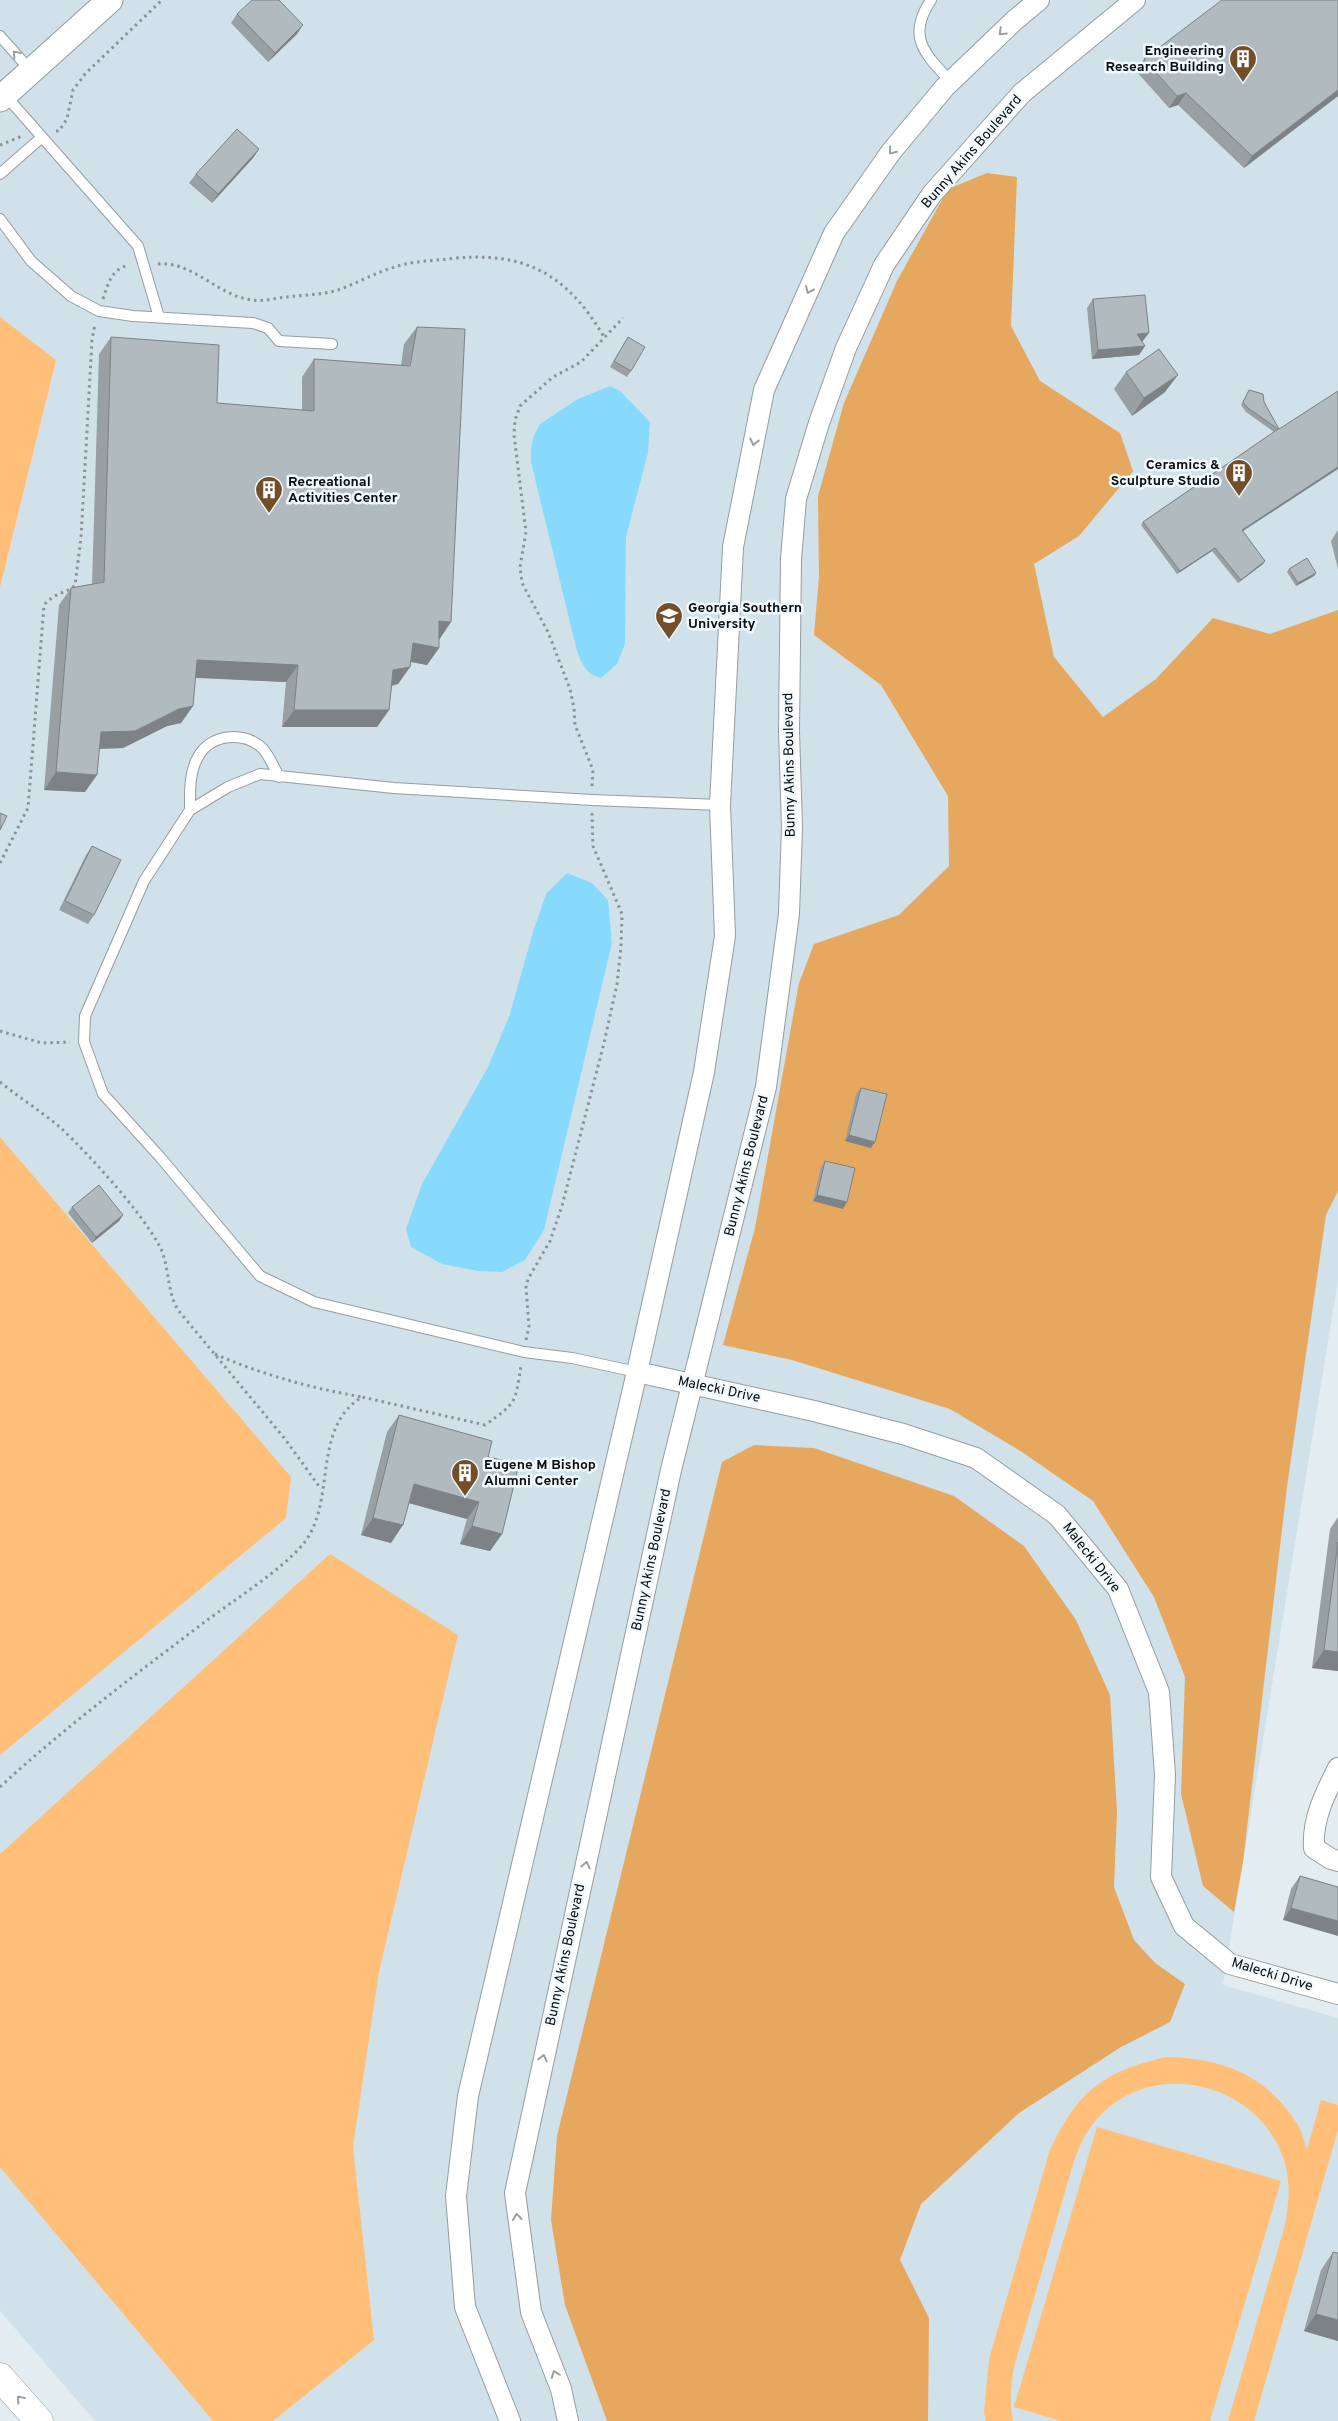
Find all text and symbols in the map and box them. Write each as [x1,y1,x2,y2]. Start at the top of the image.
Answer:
one-way arrow [999,26,1008,35]
place label: Engineering Research Building [1105,43,1224,76]
building icon: Engineering Research Building [1228,44,1258,83]
one-way arrow [12,50,21,59]
street label: Bunny Akins Boulevard [918,92,1026,212]
one-way arrow [890,145,898,154]
one-way arrow [804,285,815,294]
one-way arrow [749,437,760,446]
place label: Ceramics & Sculpture Studio [1111,457,1220,490]
building icon: Ceramics & Sculpture Studio [1224,458,1254,497]
place label: Recreational Activities Center [288,474,398,507]
building icon: Recreational Activities Center [254,475,284,514]
place label: Georgia Southern University [688,600,802,633]
school or university icon: Georgia Southern University [654,601,684,640]
street label: Bunny Akins Boulevard [780,692,800,838]
street label: Bunny Akins Boulevard [721,1094,773,1238]
street label: Malecki Drive [676,1373,762,1407]
place label: Eugene M Bishop Alumni Center [484,1457,596,1490]
building icon: Eugene M Bishop Alumni Center [450,1458,480,1497]
street label: Bunny Akins Boulevard [629,1487,675,1633]
street label: Malecki Drive [1058,1520,1124,1596]
one-way arrow [580,1860,591,1869]
street label: Bunny Akins Boulevard [543,1882,589,2028]
street label: Malecki Drive [1229,1955,1315,1995]
one-way arrow [537,2053,548,2062]
one-way arrow [512,2213,523,2221]
one-way arrow [551,2370,562,2379]
one-way arrow [16,2395,25,2404]

